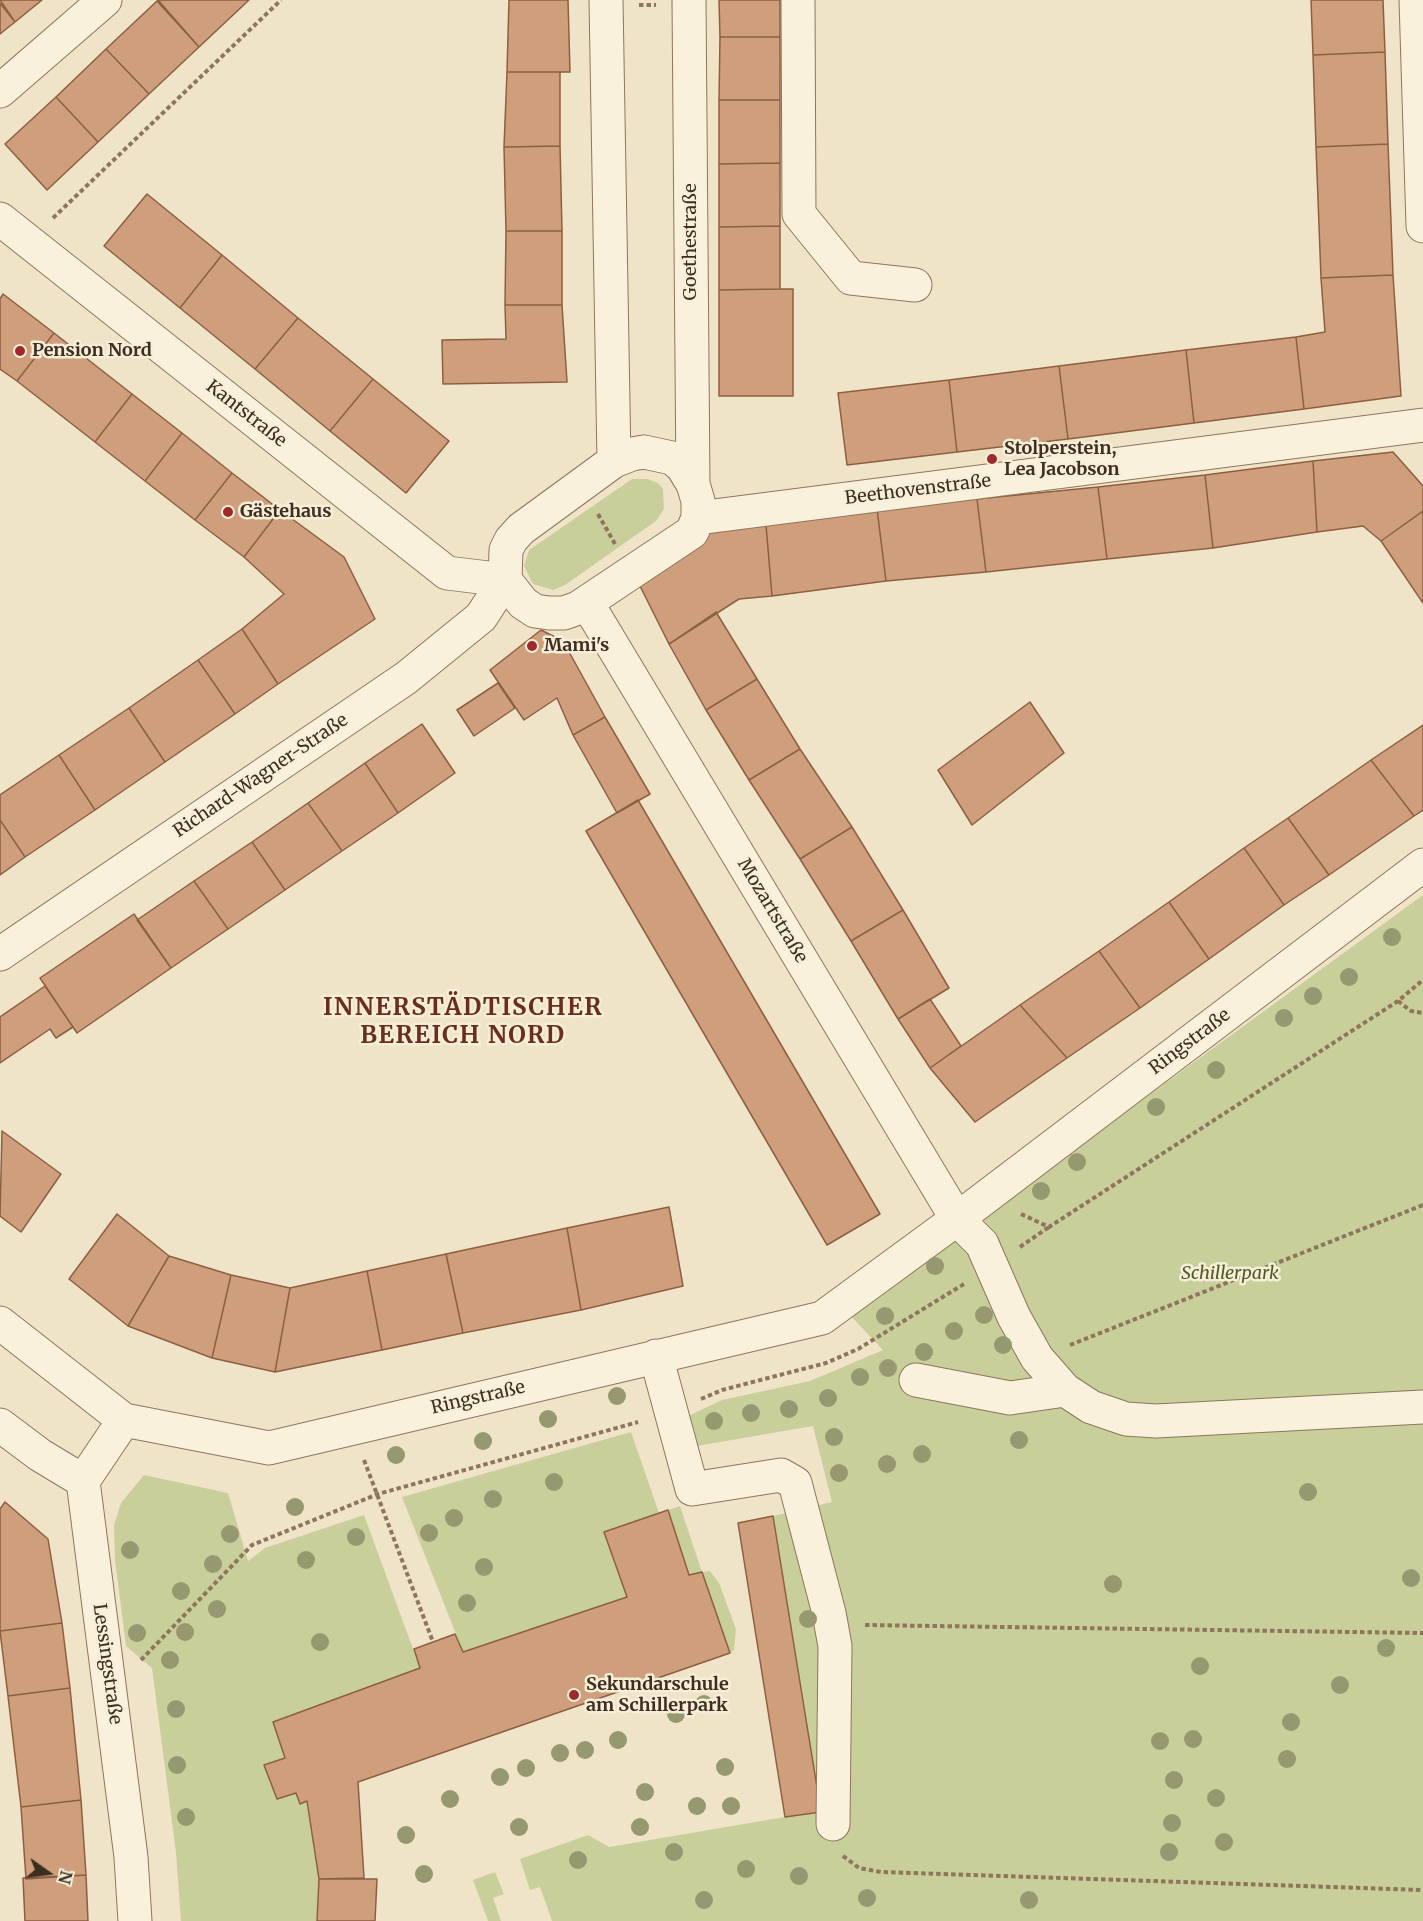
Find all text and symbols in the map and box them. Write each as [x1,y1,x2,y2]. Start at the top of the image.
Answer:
street label: Goethestraße [680,183,702,301]
place label: Pension Nord [32,340,152,362]
marker: Pension Nord [13,344,27,358]
street label: Kantstraße [201,376,291,452]
place label: Stolperstein, Lea Jacobson [1004,438,1120,480]
marker: Stolperstein, Lea Jacobson [985,452,999,466]
street label: Beethovenstraße [844,470,992,510]
place label: Gästehaus [240,501,332,523]
marker: Gästehaus [221,505,235,519]
place label: Mami's [544,635,609,657]
marker: Mami's [525,639,539,653]
street label: Richard-Wagner-Straße [170,710,352,842]
street label: Mozartstraße [732,855,812,967]
district label: INNERSTÄDTISCHER BEREICH NORD [323,994,603,1050]
street label: Ringstraße [1145,1005,1235,1079]
park label: Schillerpark [1181,1263,1279,1285]
street label: Ringstraße [429,1377,527,1419]
street label: Lessingstraße [88,1602,126,1726]
place label: Sekundarschule am Schillerpark [586,1674,729,1716]
marker: Sekundarschule am Schillerpark [567,1688,581,1702]
north arrow [18,1843,78,1903]
text: N [54,1869,77,1886]

